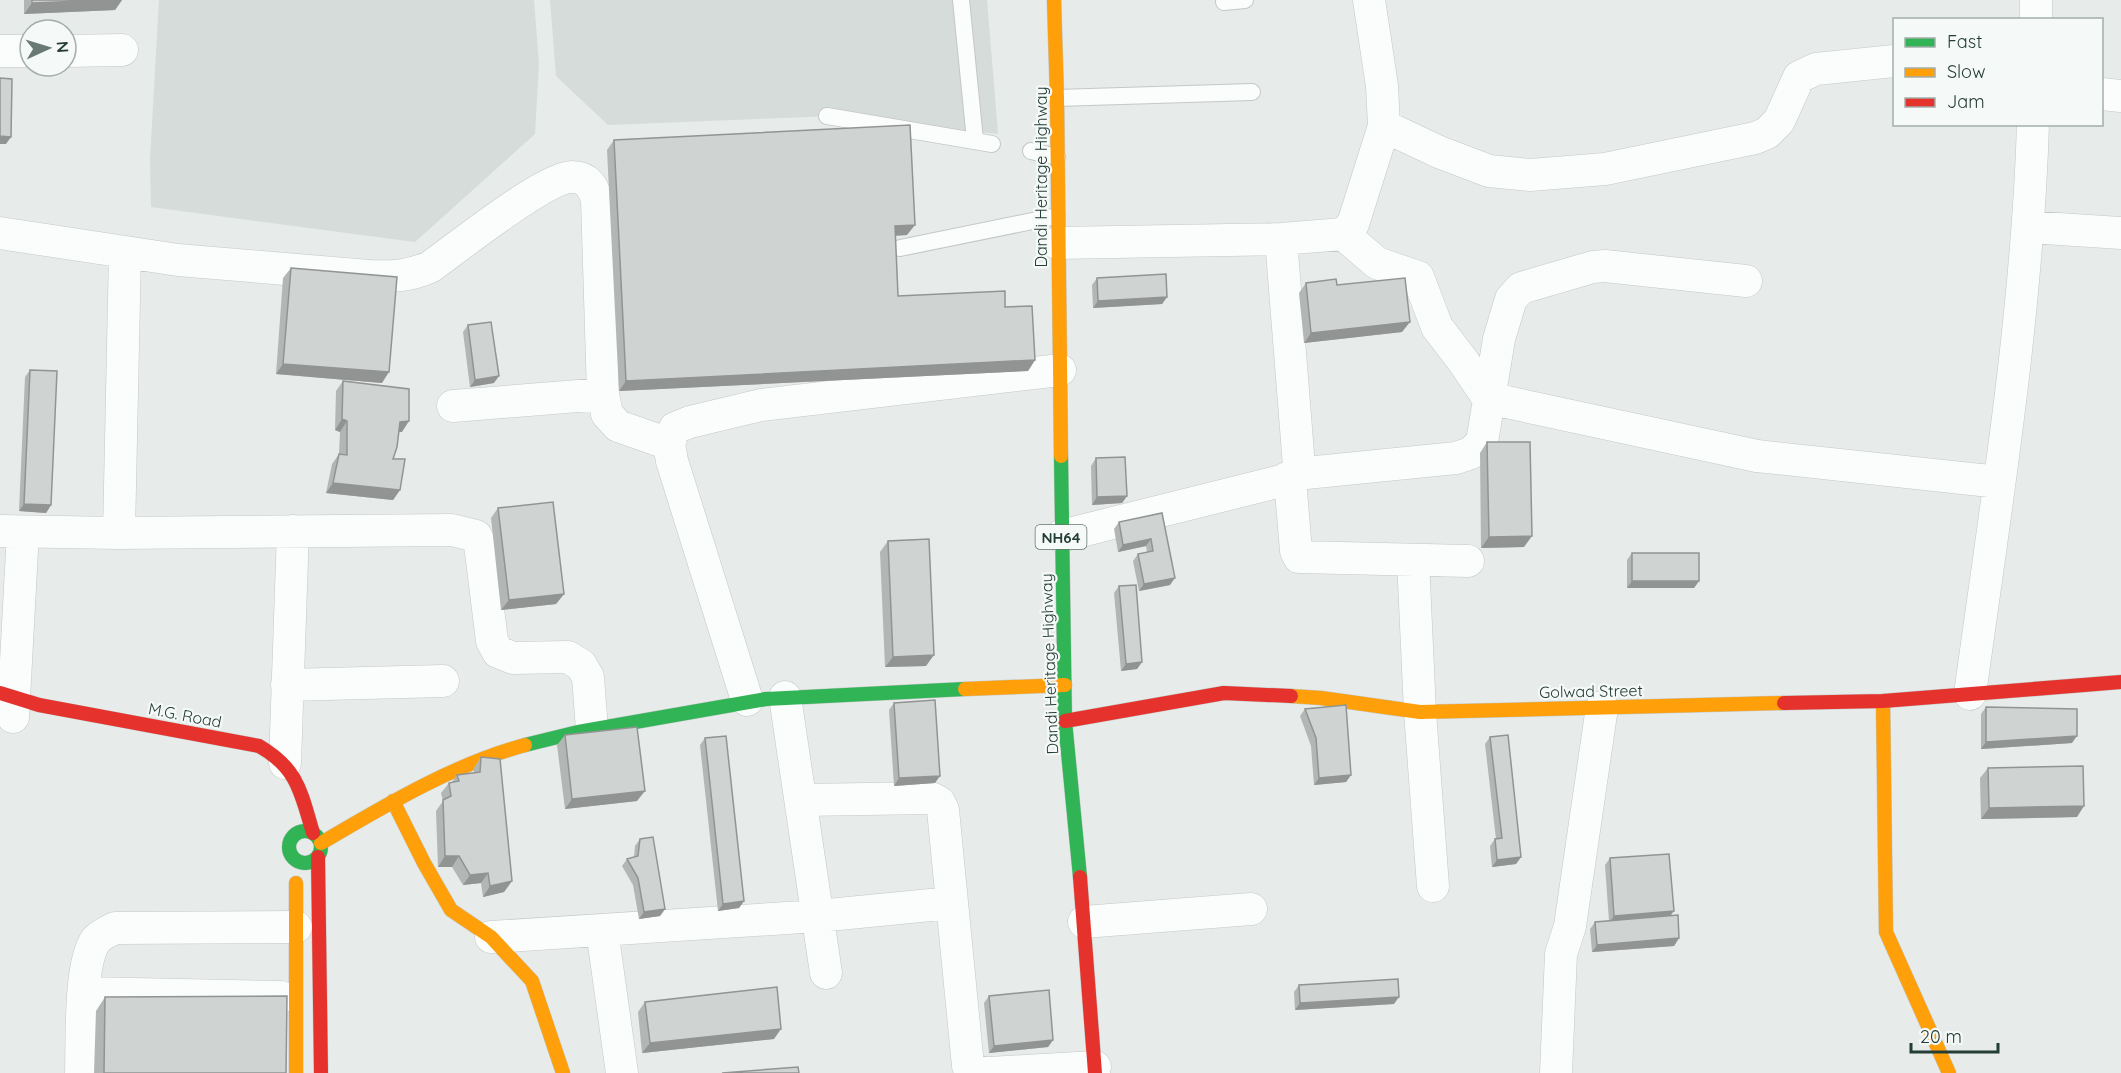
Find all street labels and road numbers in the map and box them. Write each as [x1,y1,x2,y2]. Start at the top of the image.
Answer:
street label: Dandi Heritage Highway [1031,86,1051,268]
road number: NH64 [1036,525,1086,549]
street label: Dandi Heritage Highway [1036,573,1062,755]
street label: Golwad Street [1539,680,1643,702]
street label: M.G. Road [147,698,223,732]

